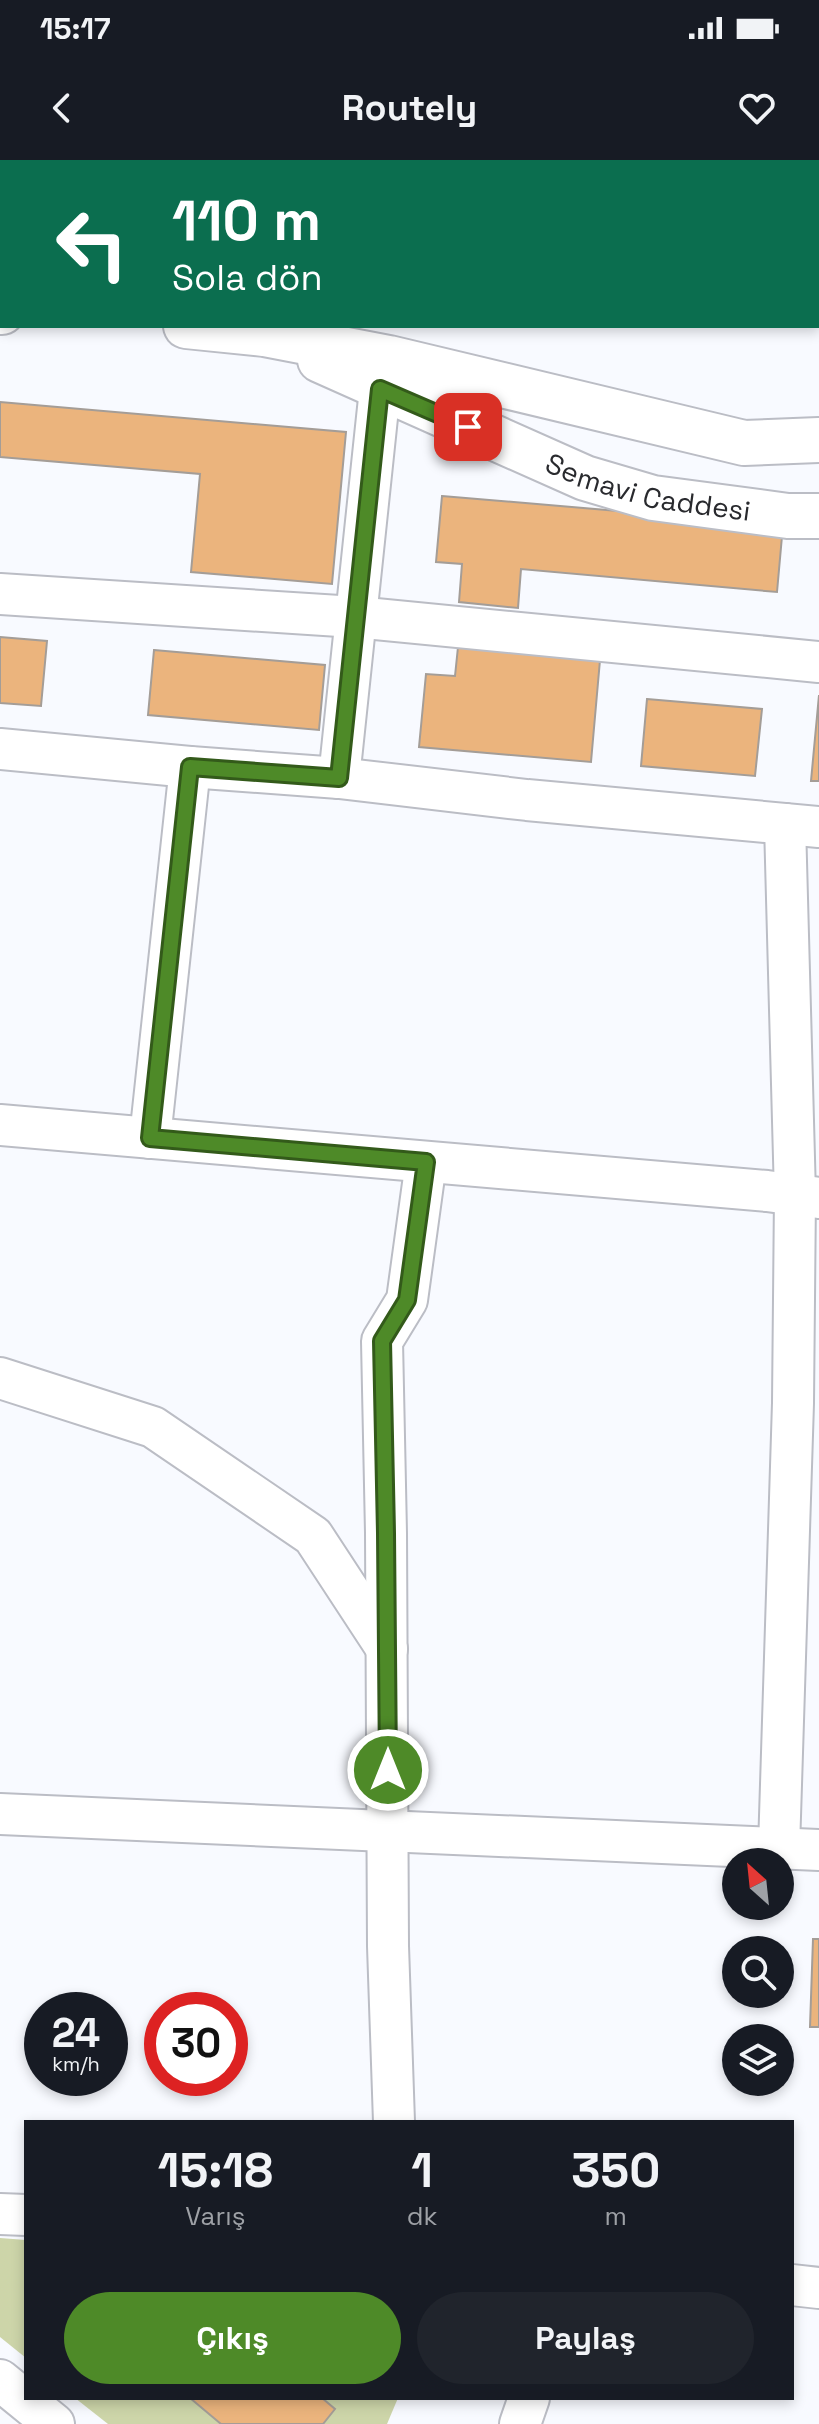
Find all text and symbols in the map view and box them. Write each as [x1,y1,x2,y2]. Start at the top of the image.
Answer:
text: 15:17 [40,9,111,48]
text: Routely [342,85,477,131]
icon: back [40,86,84,130]
icon: heart [735,86,779,130]
text: 110 m [172,185,321,256]
icon: left [40,192,144,296]
text: Sola dön [172,255,323,301]
pin [434,393,502,461]
icon: arrive [446,405,490,449]
street label: Semavi Caddesi [540,445,753,529]
position arrow [346,1728,430,1812]
north arrow [722,1848,794,1920]
map controls [722,1848,794,2096]
button: search [722,1936,794,2008]
speed limit sign: 30 [144,1992,248,2096]
text: 24 [52,2008,100,2059]
button: layers [722,2024,794,2096]
text: km/h [52,2051,100,2077]
text: 15:18 [158,2140,273,2201]
text: 1 [411,2140,433,2201]
text: 350 [571,2140,660,2201]
text: Varış [185,2199,245,2233]
text: dk [407,2199,437,2233]
text: m [605,2199,627,2233]
button: Çıkış [64,2292,401,2384]
button: Paylaş [417,2292,754,2384]

